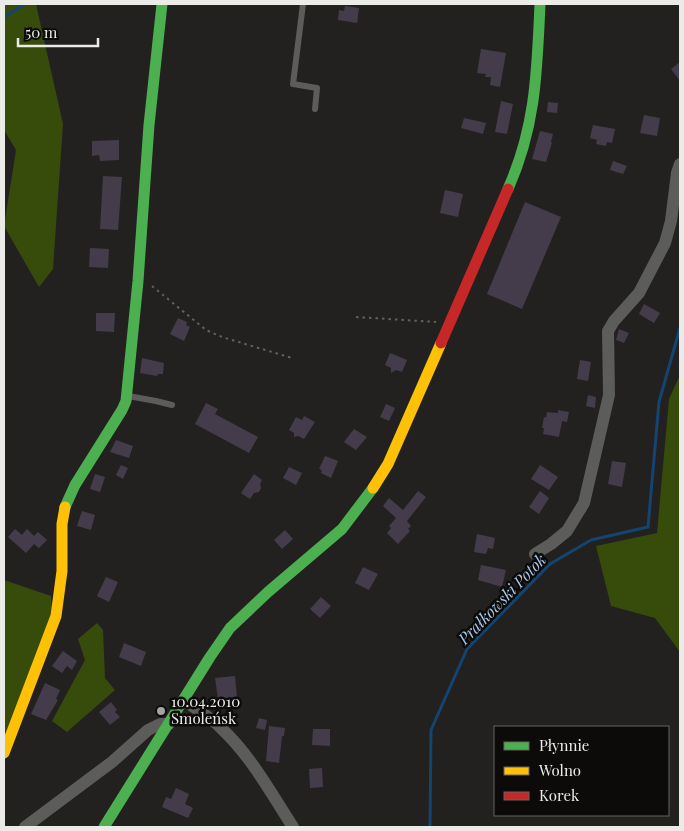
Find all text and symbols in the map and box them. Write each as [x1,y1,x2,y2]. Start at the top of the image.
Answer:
scale bar [18,15,98,47]
text: 50 m [25,22,58,42]
water label: Prałkowski Potok [452,549,550,649]
place label: 10.04.2010 Smoleńsk [171,691,240,728]
marker: 10.04.2010 Smoleńsk [155,705,167,717]
legend [494,726,669,816]
text: Płynnie [539,735,589,755]
text: Wolno [538,760,581,780]
text: Korek [539,785,580,805]

